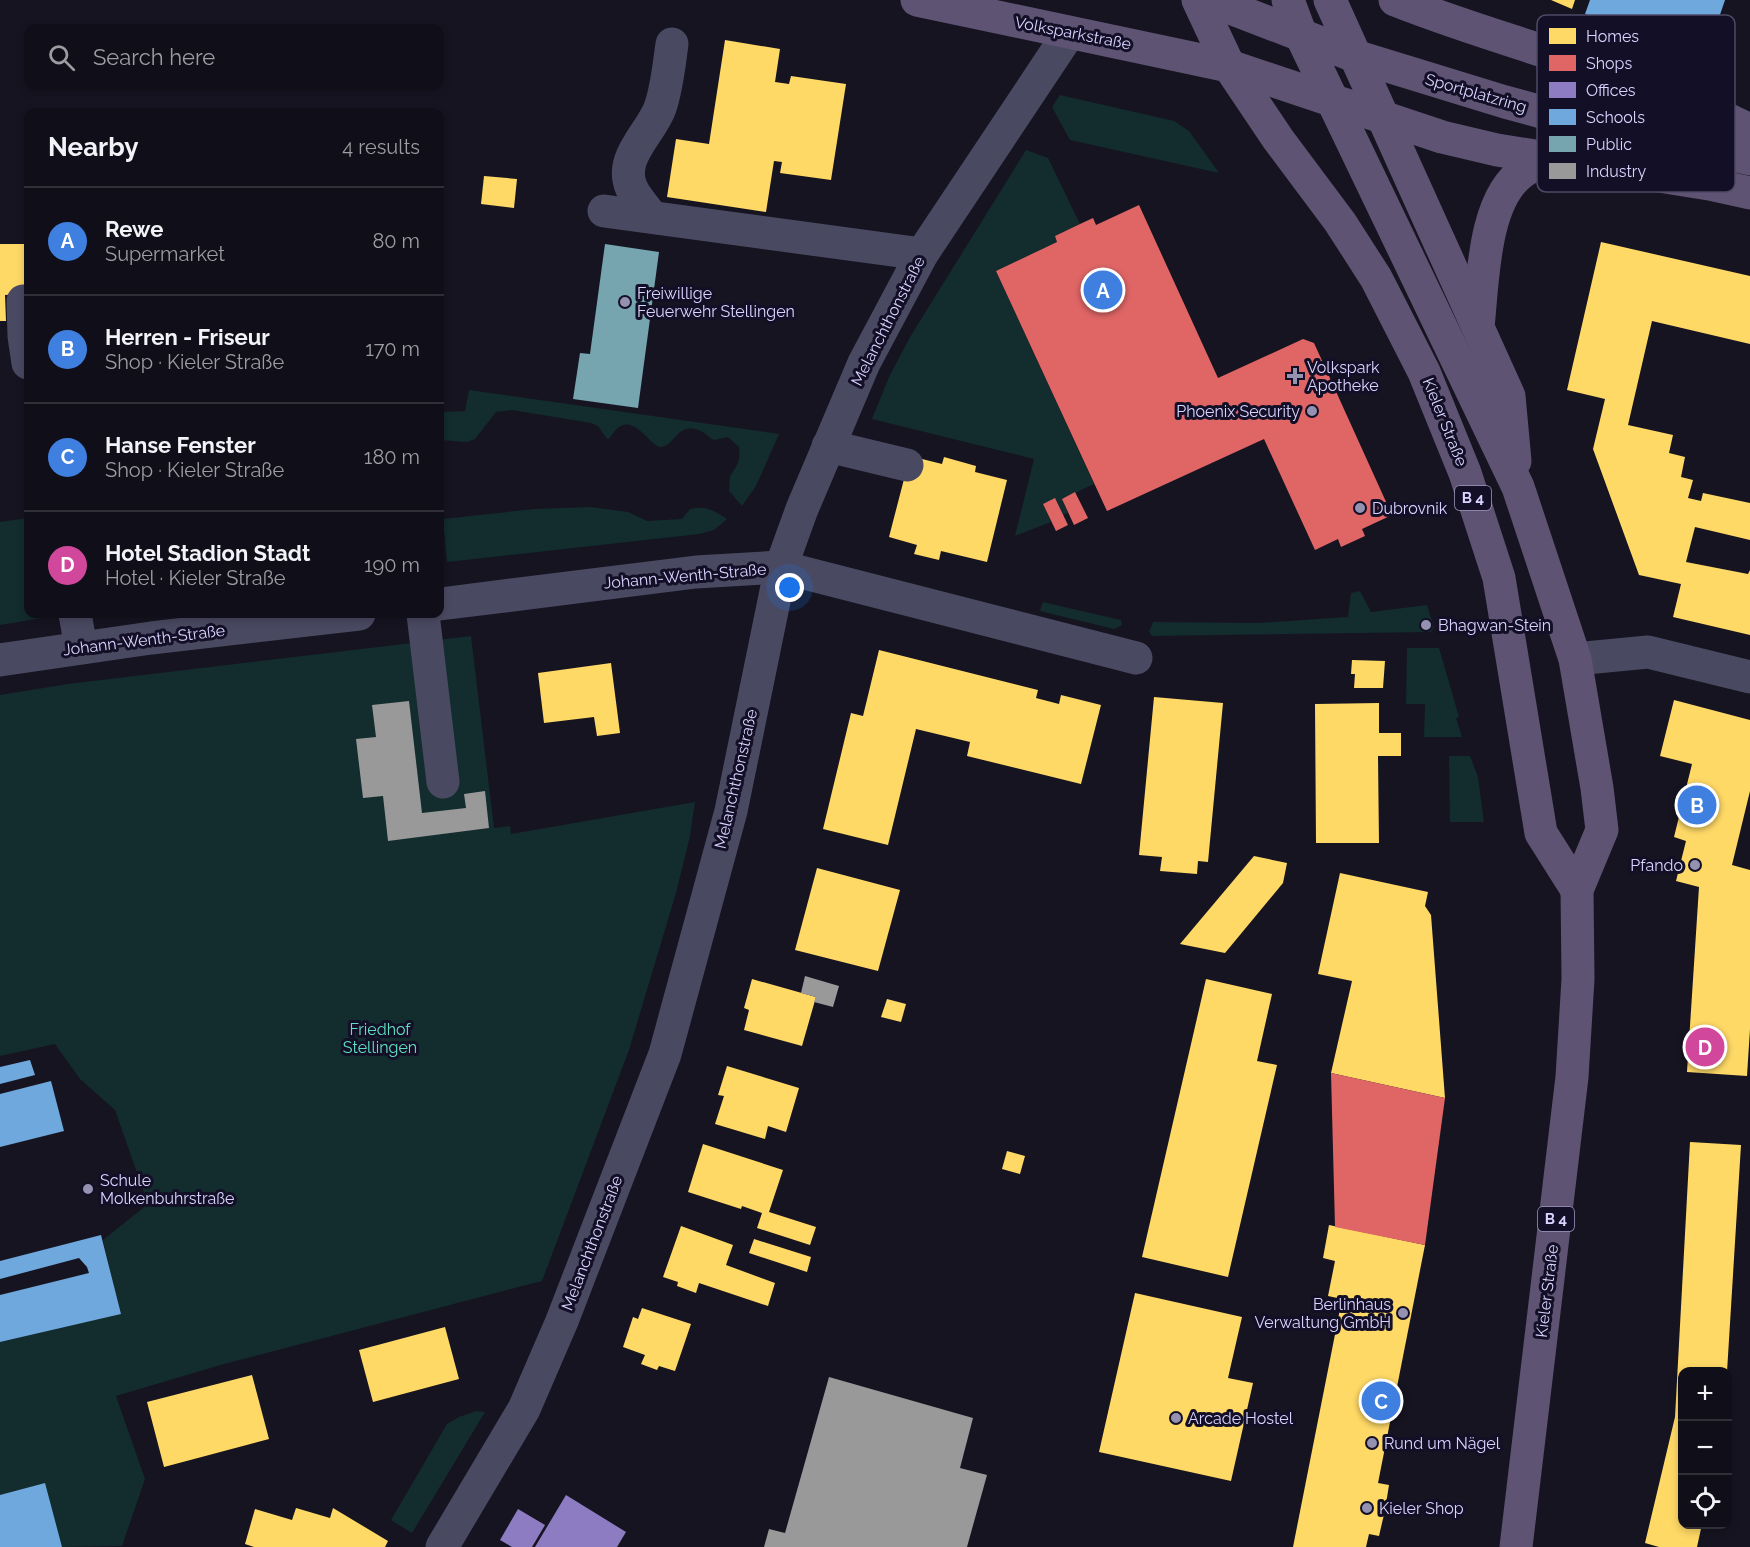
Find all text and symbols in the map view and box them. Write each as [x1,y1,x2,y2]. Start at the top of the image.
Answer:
street label: Volksparkstraße [1013,12,1133,54]
legend [1537,15,1735,192]
search box [24,24,444,90]
text: Homes [1586,27,1639,46]
icon: search [45,41,78,74]
text: Search here [93,44,215,70]
text: Shops [1586,54,1632,73]
street label: Sportplatzring [1423,69,1529,117]
text: Offices [1586,81,1636,100]
text: Schools [1586,108,1645,127]
text: Nearby [48,132,138,162]
text: 4 results [342,135,420,159]
text: Public [1586,135,1632,154]
text: Industry [1586,162,1646,181]
text: Rewe [105,216,163,242]
text: A [61,229,74,253]
text: 80 m [372,229,420,253]
text: Supermarket [105,242,225,266]
street label: Melanchthonstraße [847,253,929,389]
pin: A [1084,268,1122,312]
place label: Freiwillige Feuerwehr Stellingen [637,284,795,321]
marker: Freiwillige Feuerwehr Stellingen [618,295,632,309]
text: Herren - Friseur [105,324,270,350]
text: B [61,337,74,361]
text: 170 m [365,337,420,361]
text: Shop · Kieler Straße [105,350,284,374]
place label: Volkspark Apotheke [1307,358,1380,395]
marker: Volkspark Apotheke [1288,369,1302,383]
street label: Kieler Straße [1419,375,1471,469]
place label: Phoenix Security [1176,402,1300,421]
marker: Phoenix Security [1305,404,1319,418]
text: Hanse Fenster [105,432,256,458]
text: C [61,445,74,469]
text: 180 m [364,445,420,469]
text: Shop · Kieler Straße [105,458,284,482]
road number: B 4 [1455,486,1491,510]
place label: Dubrovnik [1372,499,1448,518]
marker: Dubrovnik [1353,501,1367,515]
text: Hotel Stadion Stadt [105,540,310,566]
text: D [60,553,75,577]
text: 190 m [364,553,420,577]
street label: Johann-Wenth-Straße [603,559,767,593]
text: Hotel · Kieler Straße [105,566,286,590]
your location [775,573,804,602]
place label: Bhagwan-Stein [1438,616,1551,635]
marker: Bhagwan-Stein [1419,618,1433,632]
street label: Johann-Wenth-Straße [62,621,226,659]
street label: Melanchthonstraße [711,707,761,851]
pin: B [1678,782,1716,828]
place label: Pfando [1630,856,1683,875]
marker: Pfando [1688,858,1702,872]
park label: Friedhof Stellingen [343,1020,417,1057]
pin: D [1686,1024,1724,1070]
place label: Schule Molkenbuhrstraße [100,1171,234,1208]
street label: Melanchthonstraße [558,1173,626,1313]
marker: Schule Molkenbuhrstraße [81,1182,95,1196]
road number: B 4 [1538,1207,1574,1231]
street label: Kieler Straße [1532,1243,1562,1339]
place label: Berlinhaus Verwaltung GmbH [1254,1295,1391,1332]
marker: Berlinhaus Verwaltung GmbH [1396,1306,1410,1320]
map controls [1678,1367,1732,1529]
button: + [1678,1367,1732,1421]
pin: C [1362,1378,1400,1424]
place label: Arcade Hostel [1188,1409,1294,1428]
marker: Arcade Hostel [1169,1411,1183,1425]
button: − [1678,1421,1732,1475]
place label: Rund um Nägel [1384,1434,1501,1453]
marker: Rund um Nägel [1365,1436,1379,1450]
button: locate [1678,1475,1732,1529]
place label: Kieler Shop [1379,1499,1464,1518]
marker: Kieler Shop [1360,1501,1374,1515]

